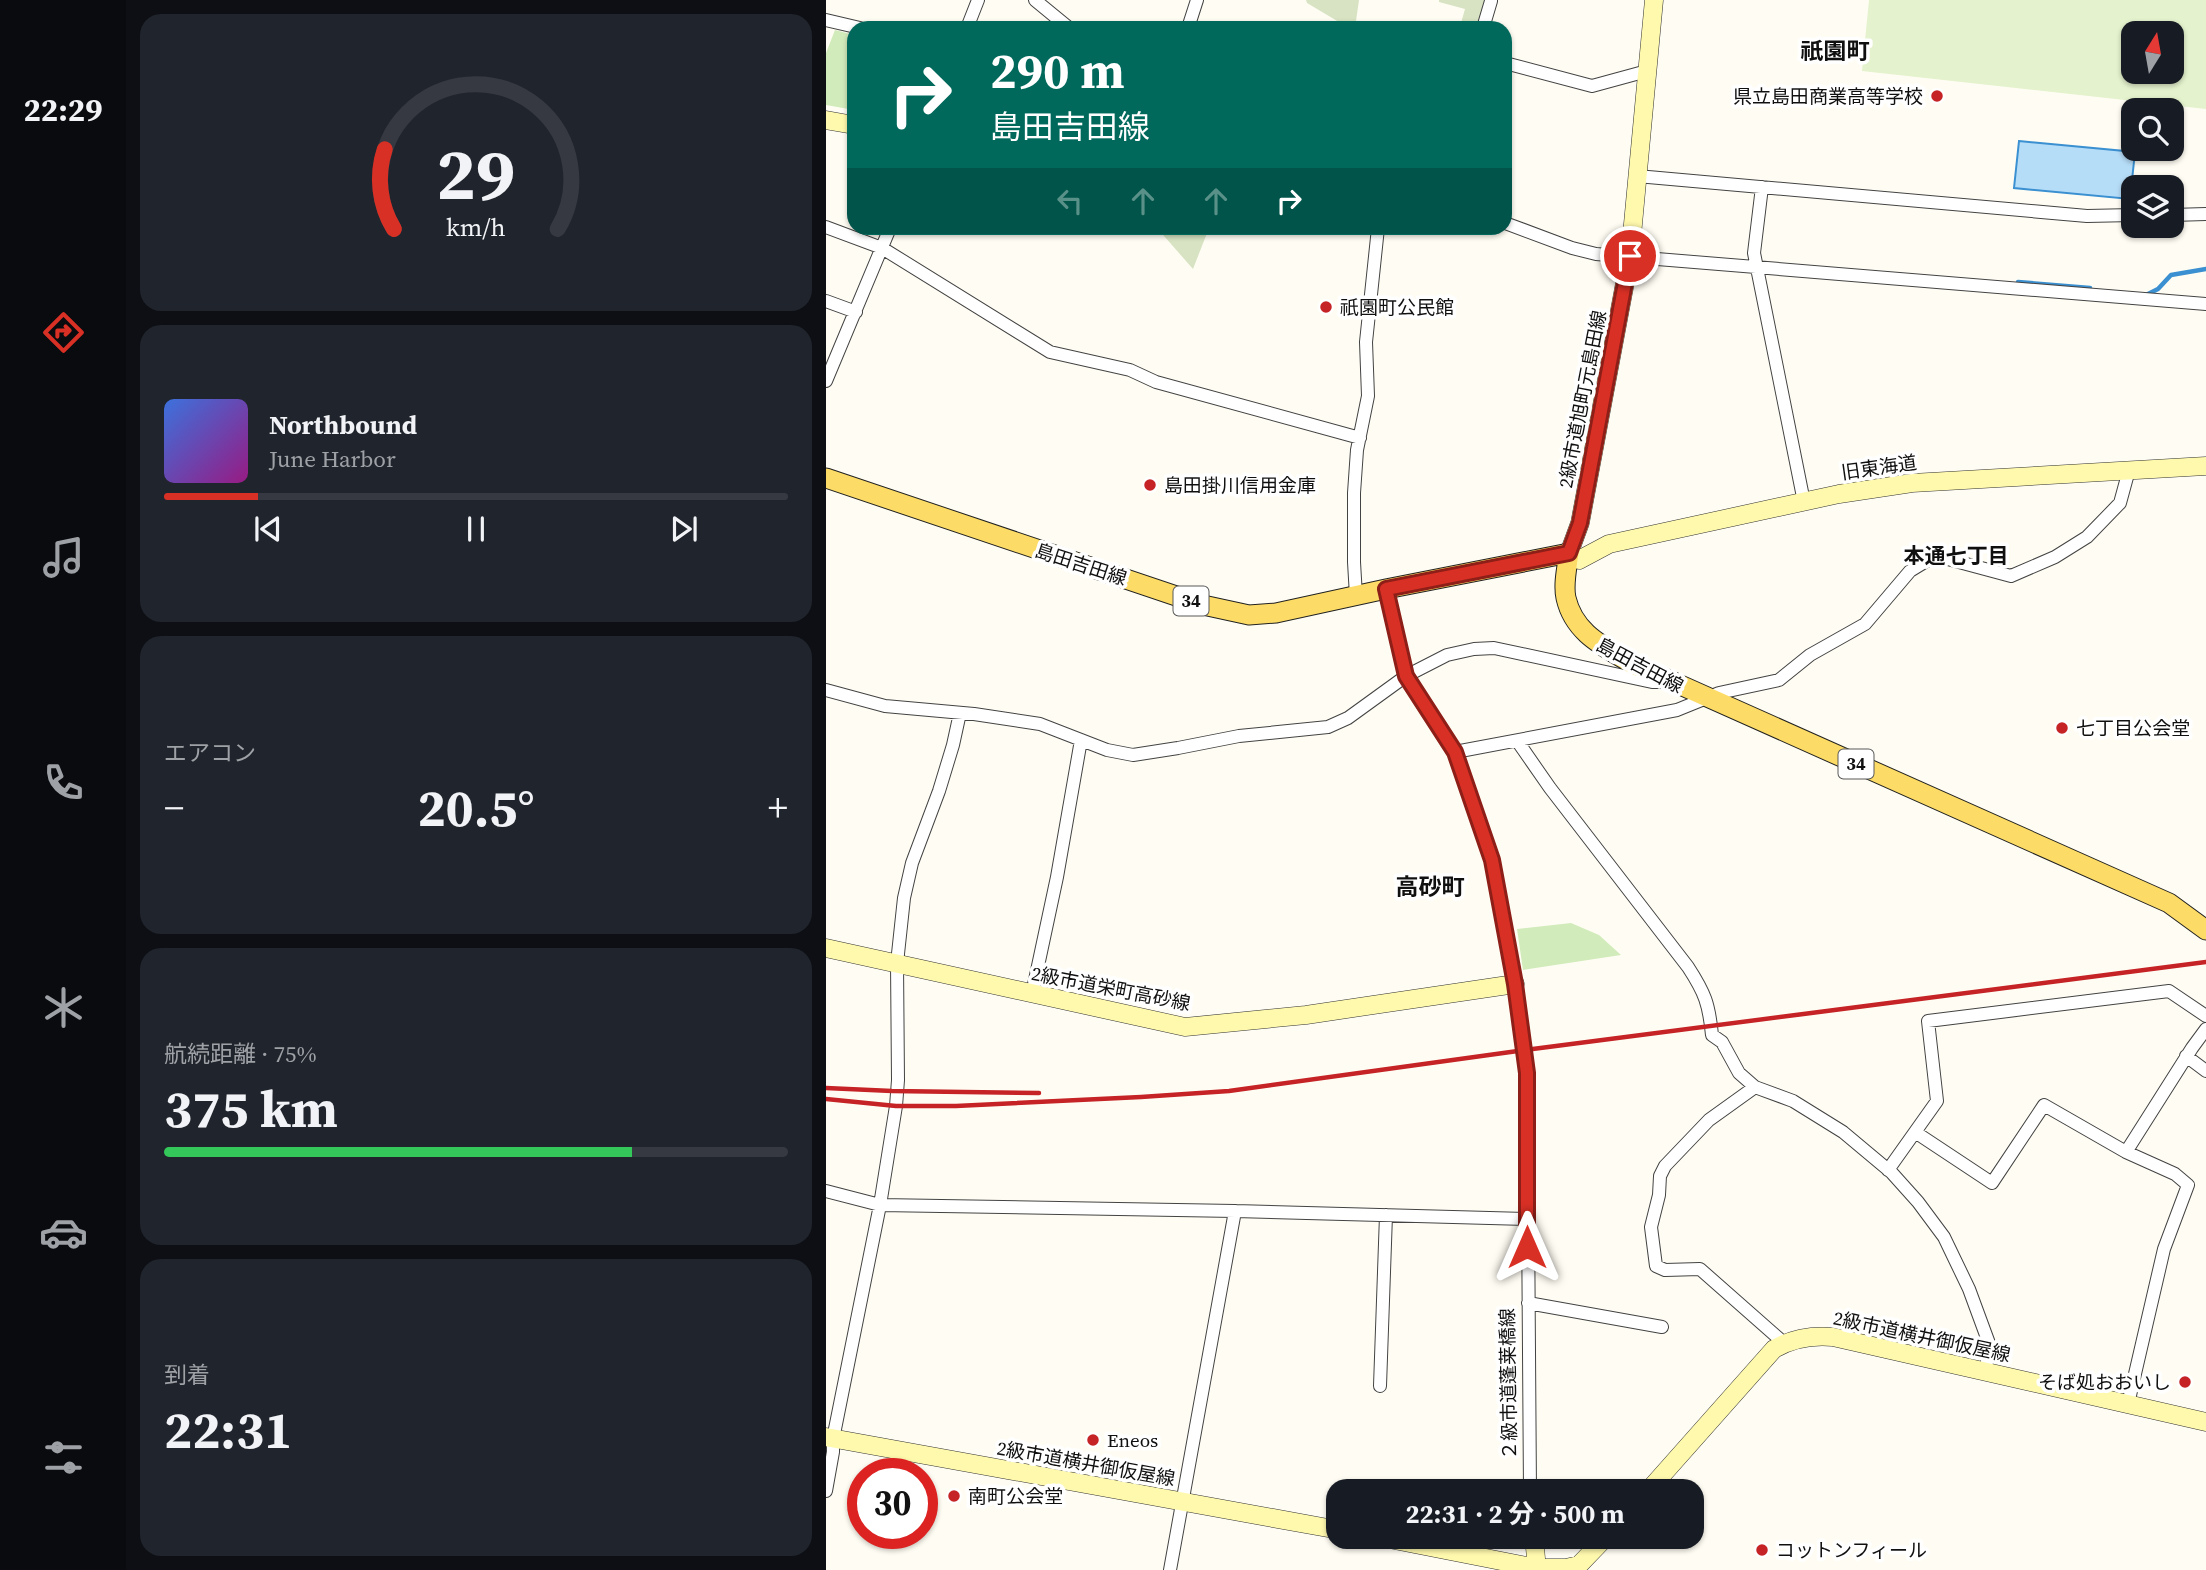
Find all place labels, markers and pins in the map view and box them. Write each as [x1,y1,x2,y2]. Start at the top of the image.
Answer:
place label: 県立島田商業高等学校 [1733,83,1923,109]
marker: 県立島田商業高等学校 [1929,88,1945,104]
pin [1600,226,1660,286]
place label: 祇園町公民館 [1340,294,1454,320]
marker: 祇園町公民館 [1318,299,1334,315]
place label: 島田掛川信用金庫 [1164,472,1316,498]
marker: 島田掛川信用金庫 [1142,477,1158,493]
place label: 七丁目公会堂 [2076,715,2190,741]
marker: 七丁目公会堂 [2054,720,2070,736]
place label: そば処おおいし [2038,1369,2171,1395]
marker: そば処おおいし [2177,1374,2193,1390]
place label: Eneos [1107,1427,1158,1453]
marker: Eneos [1085,1432,1101,1448]
place label: 南町公会堂 [968,1483,1063,1509]
marker: 南町公会堂 [946,1488,962,1504]
place label: コットンフィール [1776,1537,1927,1563]
marker: コットンフィール [1754,1542,1770,1558]

